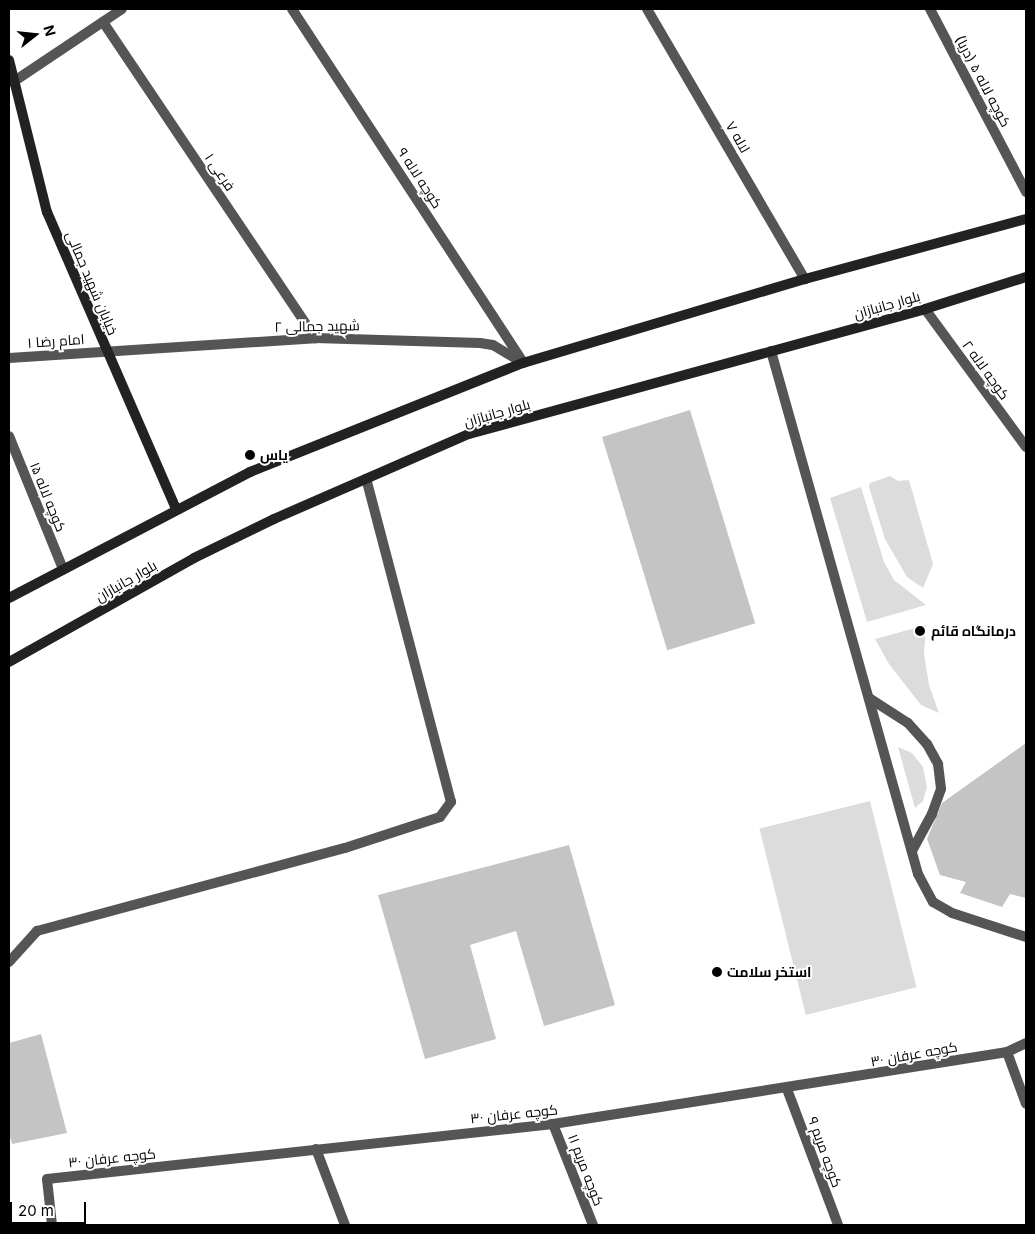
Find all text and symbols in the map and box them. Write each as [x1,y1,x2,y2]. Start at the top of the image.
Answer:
north arrow [10,10,60,60]
text: N [40,23,60,38]
street label: کوچه لاله ۵ (دریا) [952,32,1014,130]
street label: لاله ۷ [722,118,754,156]
street label: کوچه لاله ۹ [394,145,446,211]
street label: فرعی ۱ [201,150,239,194]
street label: خیابان شهید جمالی [63,229,121,337]
street label: بلوار جانبازان [852,288,922,322]
street label: شهید جمالی ۲ [274,317,360,335]
street label: امام رضا ۱ [27,331,85,351]
street label: کوچه لاله ۲ [959,337,1013,403]
street label: بلوار جانبازان [462,396,532,430]
place label: یاس [260,447,288,463]
marker: یاس [244,449,256,461]
street label: کوچه لاله ۱۵ [26,460,70,534]
street label: بلوار جانبازان [92,557,160,605]
place label: درمانگاه قائم [931,623,1016,639]
marker: درمانگاه قائم [913,624,927,638]
place label: استخر سلامت [727,964,812,980]
marker: استخر سلامت [711,966,723,978]
street label: کوچه عرفان ۳۰ [869,1038,959,1070]
street label: کوچه عرفان ۳۰ [469,1101,559,1127]
street label: کوچه مریم ۹ [804,1114,846,1190]
street label: کوچه مریم ۱۱ [565,1132,607,1208]
street label: کوچه عرفان ۳۰ [67,1145,157,1171]
scale bar [12,1192,89,1224]
text: 20 m [18,1201,54,1220]

